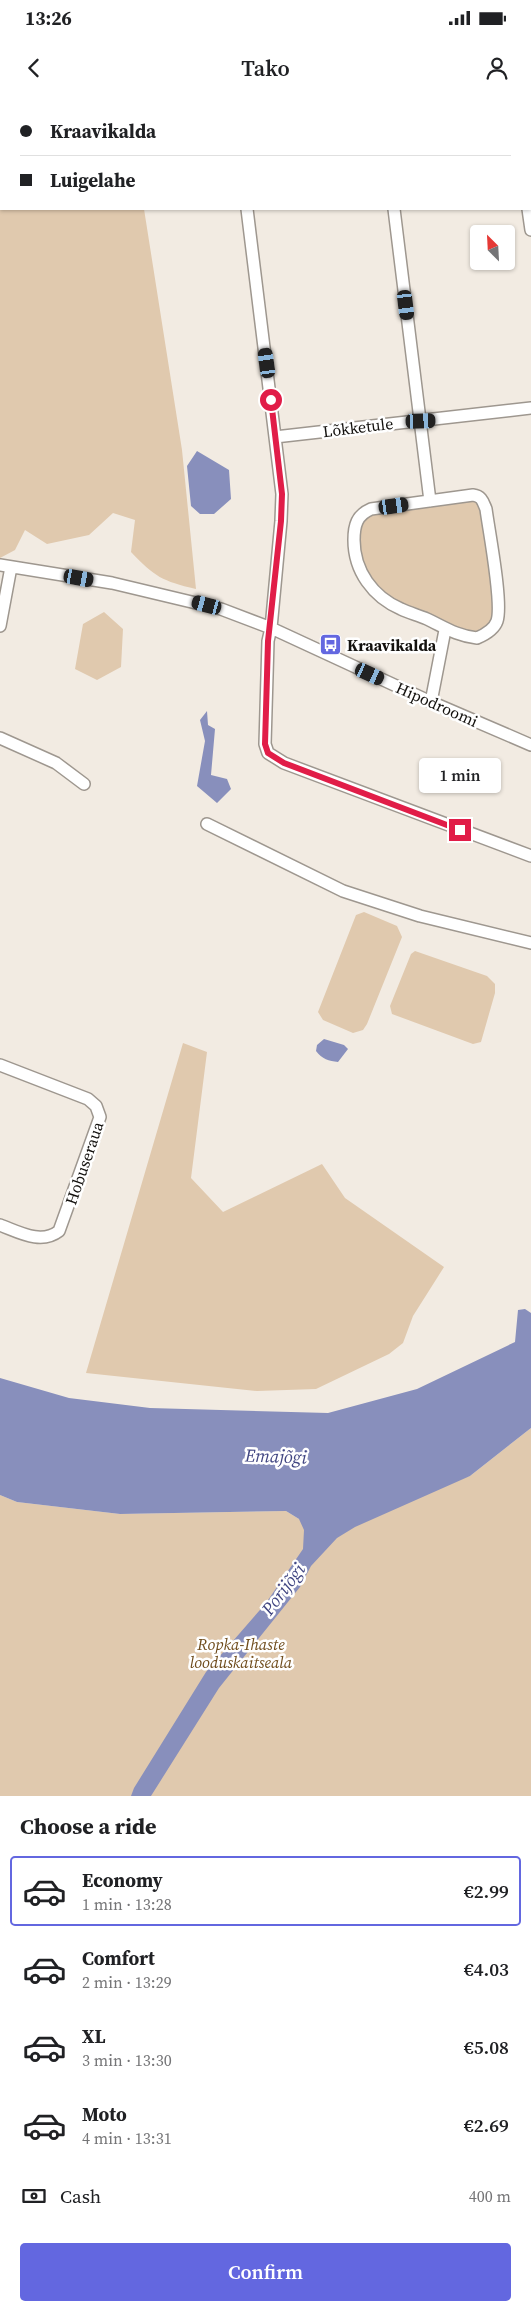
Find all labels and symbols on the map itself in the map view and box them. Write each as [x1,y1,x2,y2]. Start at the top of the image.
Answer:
north arrow [470,225,515,270]
car [396,289,415,321]
car [257,347,276,379]
route start [260,389,282,411]
street label: Lõkketule [321,412,395,442]
car [405,413,436,429]
car [378,496,409,516]
car [62,568,95,588]
car [190,594,223,616]
bus stop icon: Kraavikalda [319,633,343,657]
place label: Kraavikalda [347,634,437,656]
car [353,661,386,687]
street label: Hipodroomi [392,676,482,732]
callout: 1 min [419,758,501,792]
route end [449,819,471,841]
street label: Hobuseraua [59,1118,109,1208]
water label: Emajõgi [244,1442,308,1470]
water label: Porijõgi [255,1558,311,1621]
park label: Ropka-Ihaste looduskaitseala [190,1633,293,1673]

